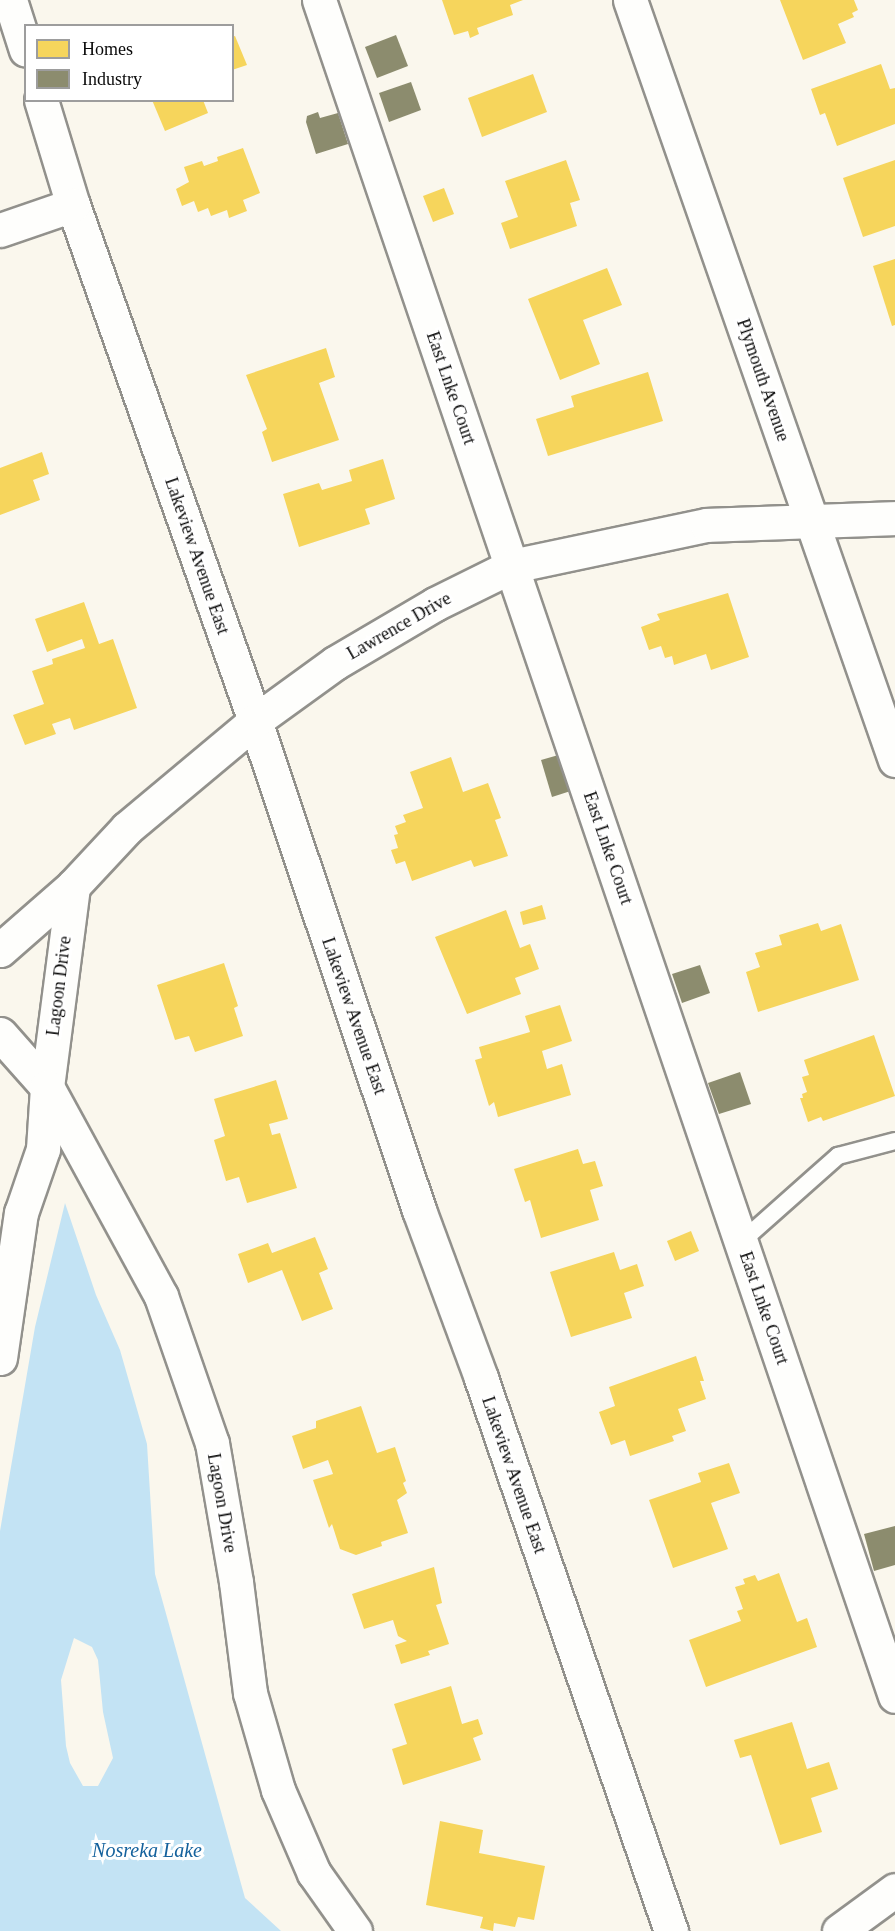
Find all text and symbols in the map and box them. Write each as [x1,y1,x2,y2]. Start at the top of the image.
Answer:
legend [24,24,234,102]
text: Homes [82,39,133,59]
text: Industry [82,69,142,89]
street label: Plymouth Avenue [732,315,794,445]
street label: East Lnke Court [422,329,480,447]
street label: Lakeview Avenue East [160,474,234,638]
street label: Lawrence Drive [343,588,455,664]
street label: East Lnke Court [579,789,637,907]
street label: Lakeview Avenue East [317,934,391,1098]
street label: Lagoon Drive [42,935,76,1037]
street label: East Lnke Court [735,1249,793,1367]
street label: Lakeview Avenue East [477,1393,551,1557]
street label: Lagoon Drive [203,1452,241,1554]
water label: Nosreka Lake [92,1838,202,1862]

